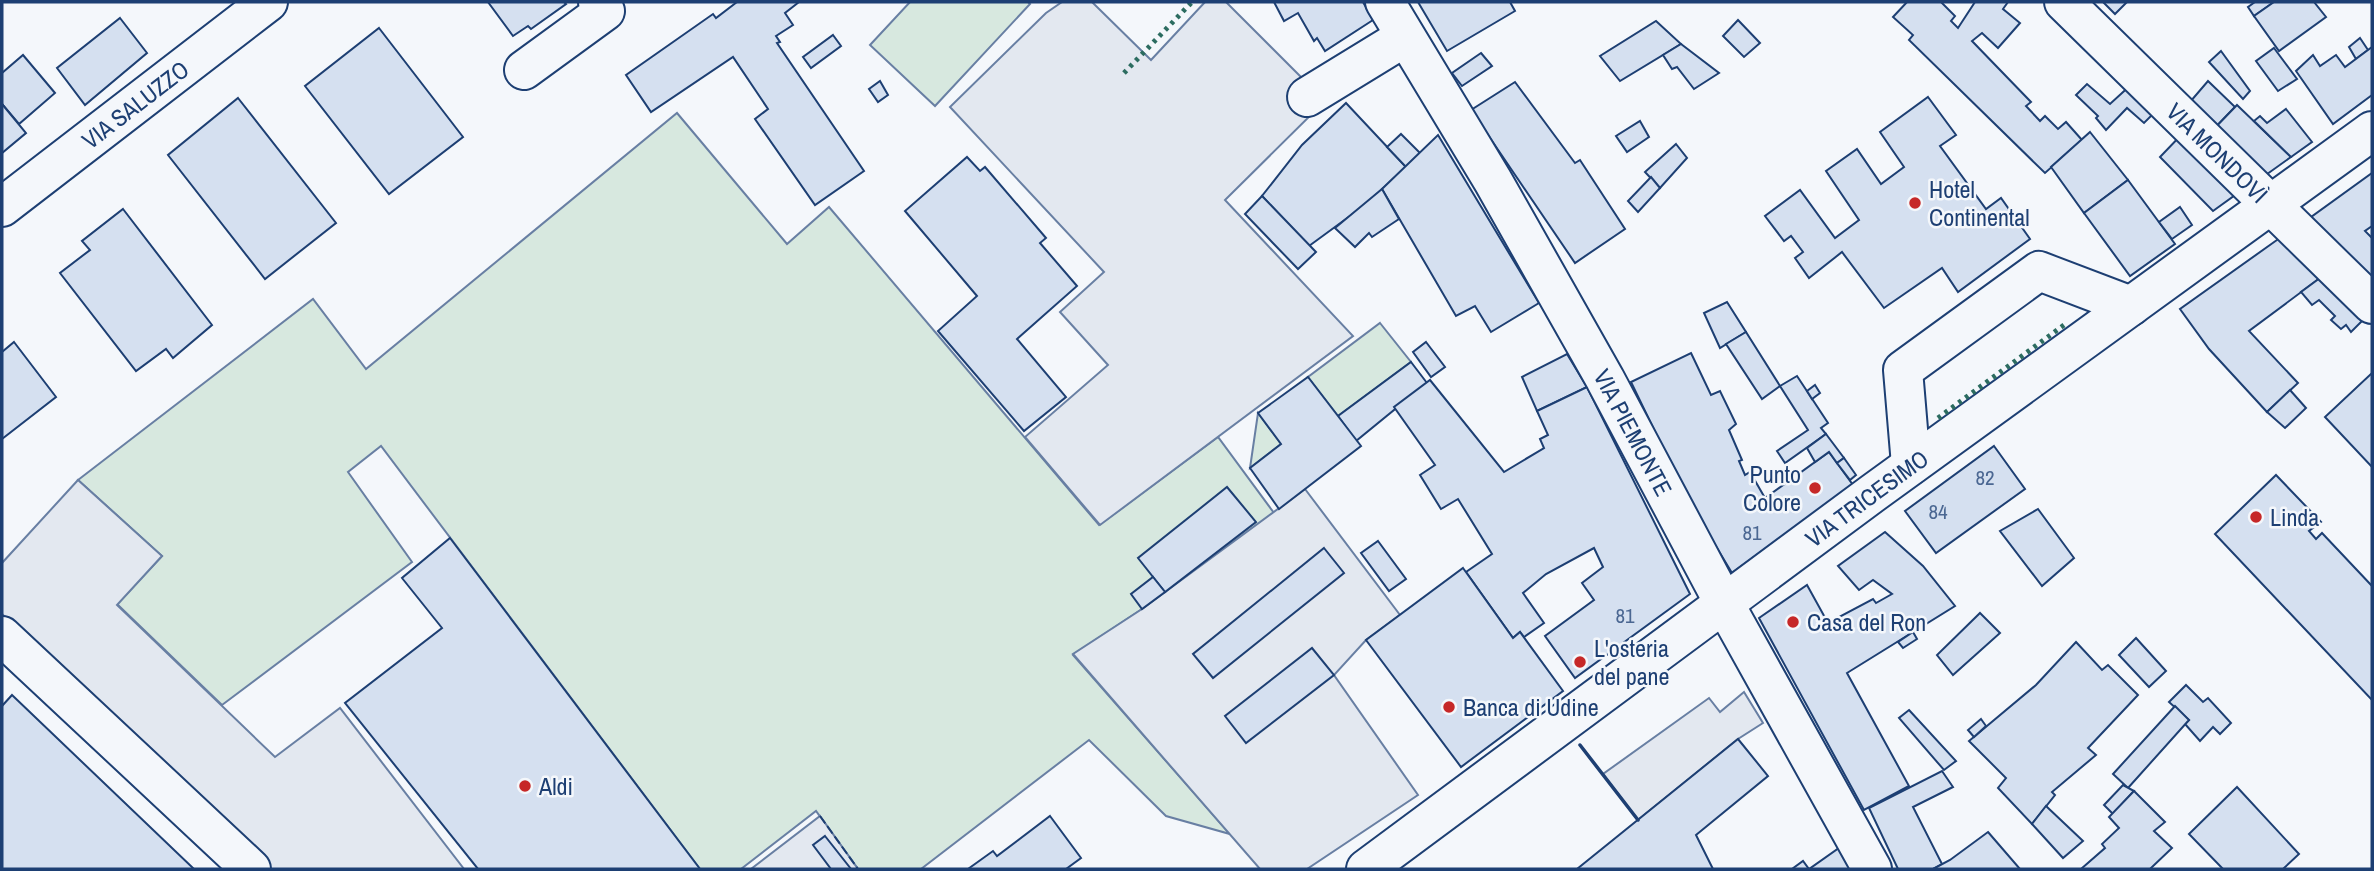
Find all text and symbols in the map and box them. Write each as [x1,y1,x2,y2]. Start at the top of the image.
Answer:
street label: VIA SALUZZO [75,53,195,156]
street label: VIA MONDOVÌ [2160,96,2275,210]
place label: Hotel Continental [1929,173,2030,233]
marker: Hotel Continental [1907,195,1923,211]
street label: VIA PIEMONTE [1587,363,1680,501]
street label: VIA TRICESIMO [1799,442,1935,554]
place label: Punto Colore [1743,458,1801,518]
house number: 82 [1975,463,1995,492]
marker: Punto Colore [1807,480,1823,496]
house number: 84 [1928,497,1948,526]
place label: Linda [2270,501,2319,533]
marker: Linda [2248,509,2264,525]
house number: 81 [1742,518,1762,547]
house number: 81 [1615,601,1635,630]
place label: Casa del Ron [1807,606,1926,638]
marker: Casa del Ron [1785,614,1801,630]
place label: L'osteria del pane [1594,632,1670,692]
marker: L'osteria del pane [1572,654,1588,670]
place label: Banca di Udine [1463,691,1599,723]
marker: Banca di Udine [1441,699,1457,715]
place label: Aldi [538,770,573,802]
marker: Aldi [517,778,533,794]

